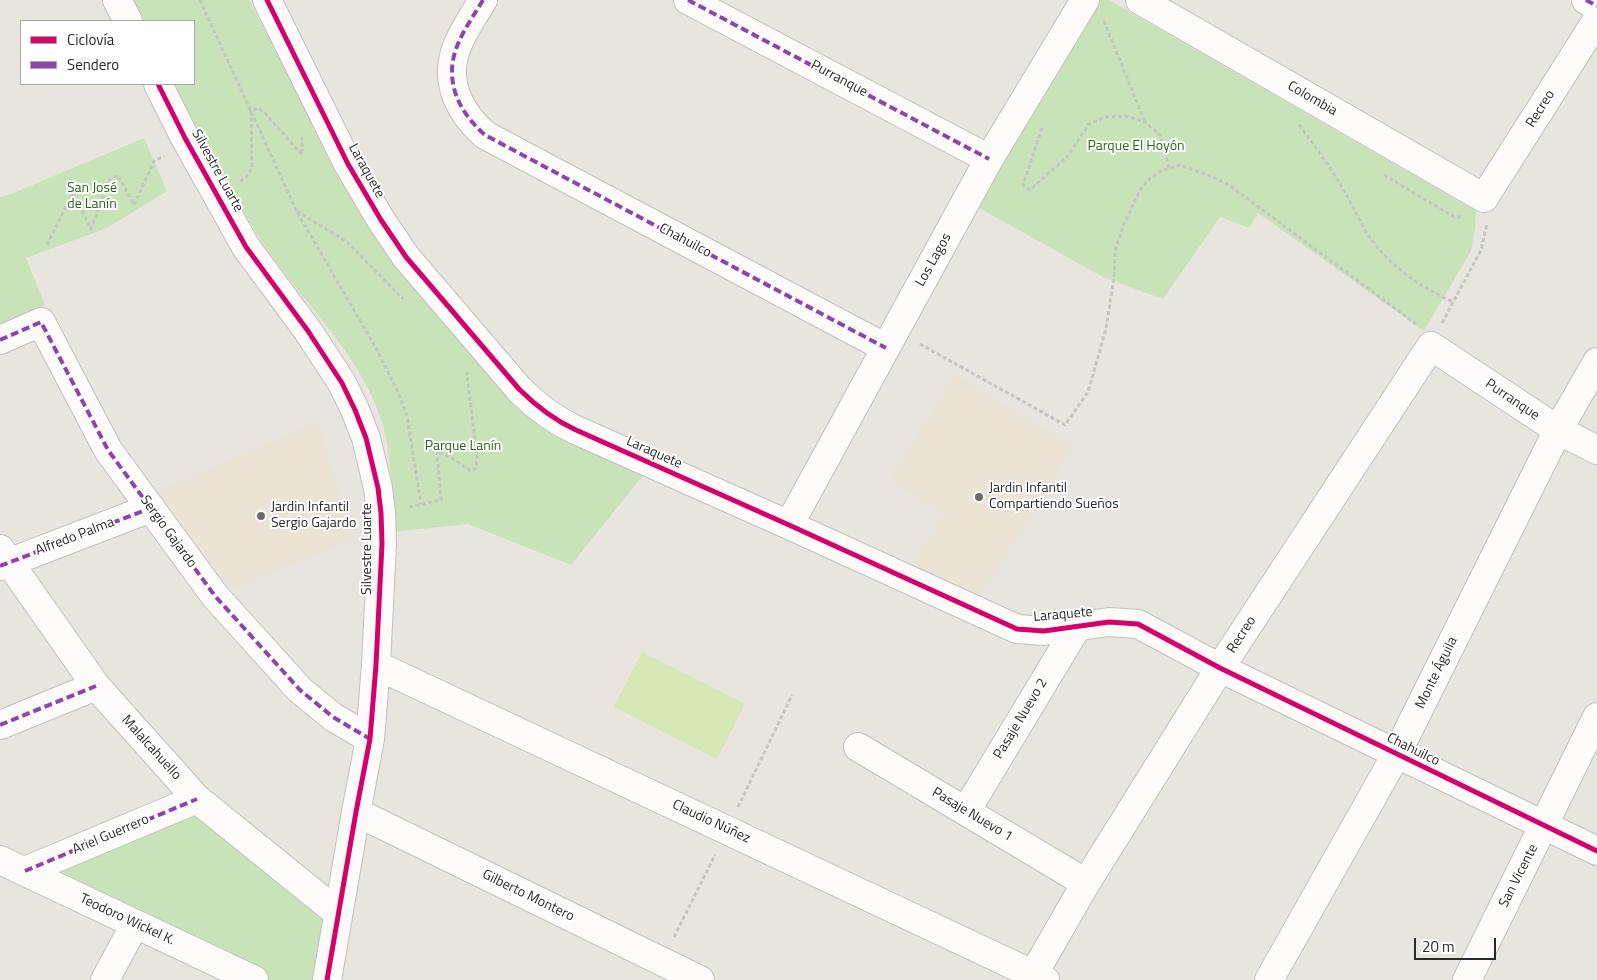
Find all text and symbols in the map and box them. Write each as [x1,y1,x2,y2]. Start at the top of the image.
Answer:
legend [20,20,195,85]
text: Ciclovía [67,28,114,51]
text: Sendero [67,53,119,76]
street label: Purranque [808,57,870,101]
street label: Colombia [1284,78,1340,120]
street label: Recreo [1523,87,1559,131]
street label: Silvestre Luarte [187,127,247,215]
park label: Parque El Hoyón [1087,139,1185,155]
street label: Laraquete [344,141,388,201]
park label: San José de Lanín [67,181,117,213]
street label: Chahuilco [656,220,714,262]
street label: Los Lagos [912,230,956,290]
street label: Purranque [1482,376,1542,424]
street label: Laraquete [623,433,685,473]
park label: Parque Lanín [425,439,501,455]
place label: Jardin Infantil Compartiendo Sueños [989,481,1119,514]
marker: Jardin Infantil Compartiendo Sueños [973,491,985,503]
street label: Sergio Gajardo [136,493,200,571]
place label: Jardin Infantil Sergio Gajardo [271,500,356,532]
street label: Silvestre Luarte [360,503,376,595]
marker: Jardin Infantil Sergio Gajardo [255,510,267,522]
street label: Alfredo Palma [33,514,117,560]
street label: Laraquete [1033,604,1093,626]
street label: Recreo [1224,613,1260,657]
street label: Monte Águila [1412,634,1462,712]
street label: Pasaje Nuevo 2 [990,676,1052,762]
street label: Malalcahuello [118,712,184,784]
street label: Chahuilco [1384,730,1442,770]
street label: Pasaje Nuevo 1 [929,784,1015,846]
street label: Claudio Núñez [669,797,753,847]
street label: Ariel Guerrero [70,811,152,859]
street label: San Vicente [1496,841,1542,911]
street label: Gilberto Montero [479,866,577,926]
street label: Teodoro Wickel K. [77,891,177,949]
scale bar [1417,928,1500,960]
text: 20 m [1422,935,1455,958]

